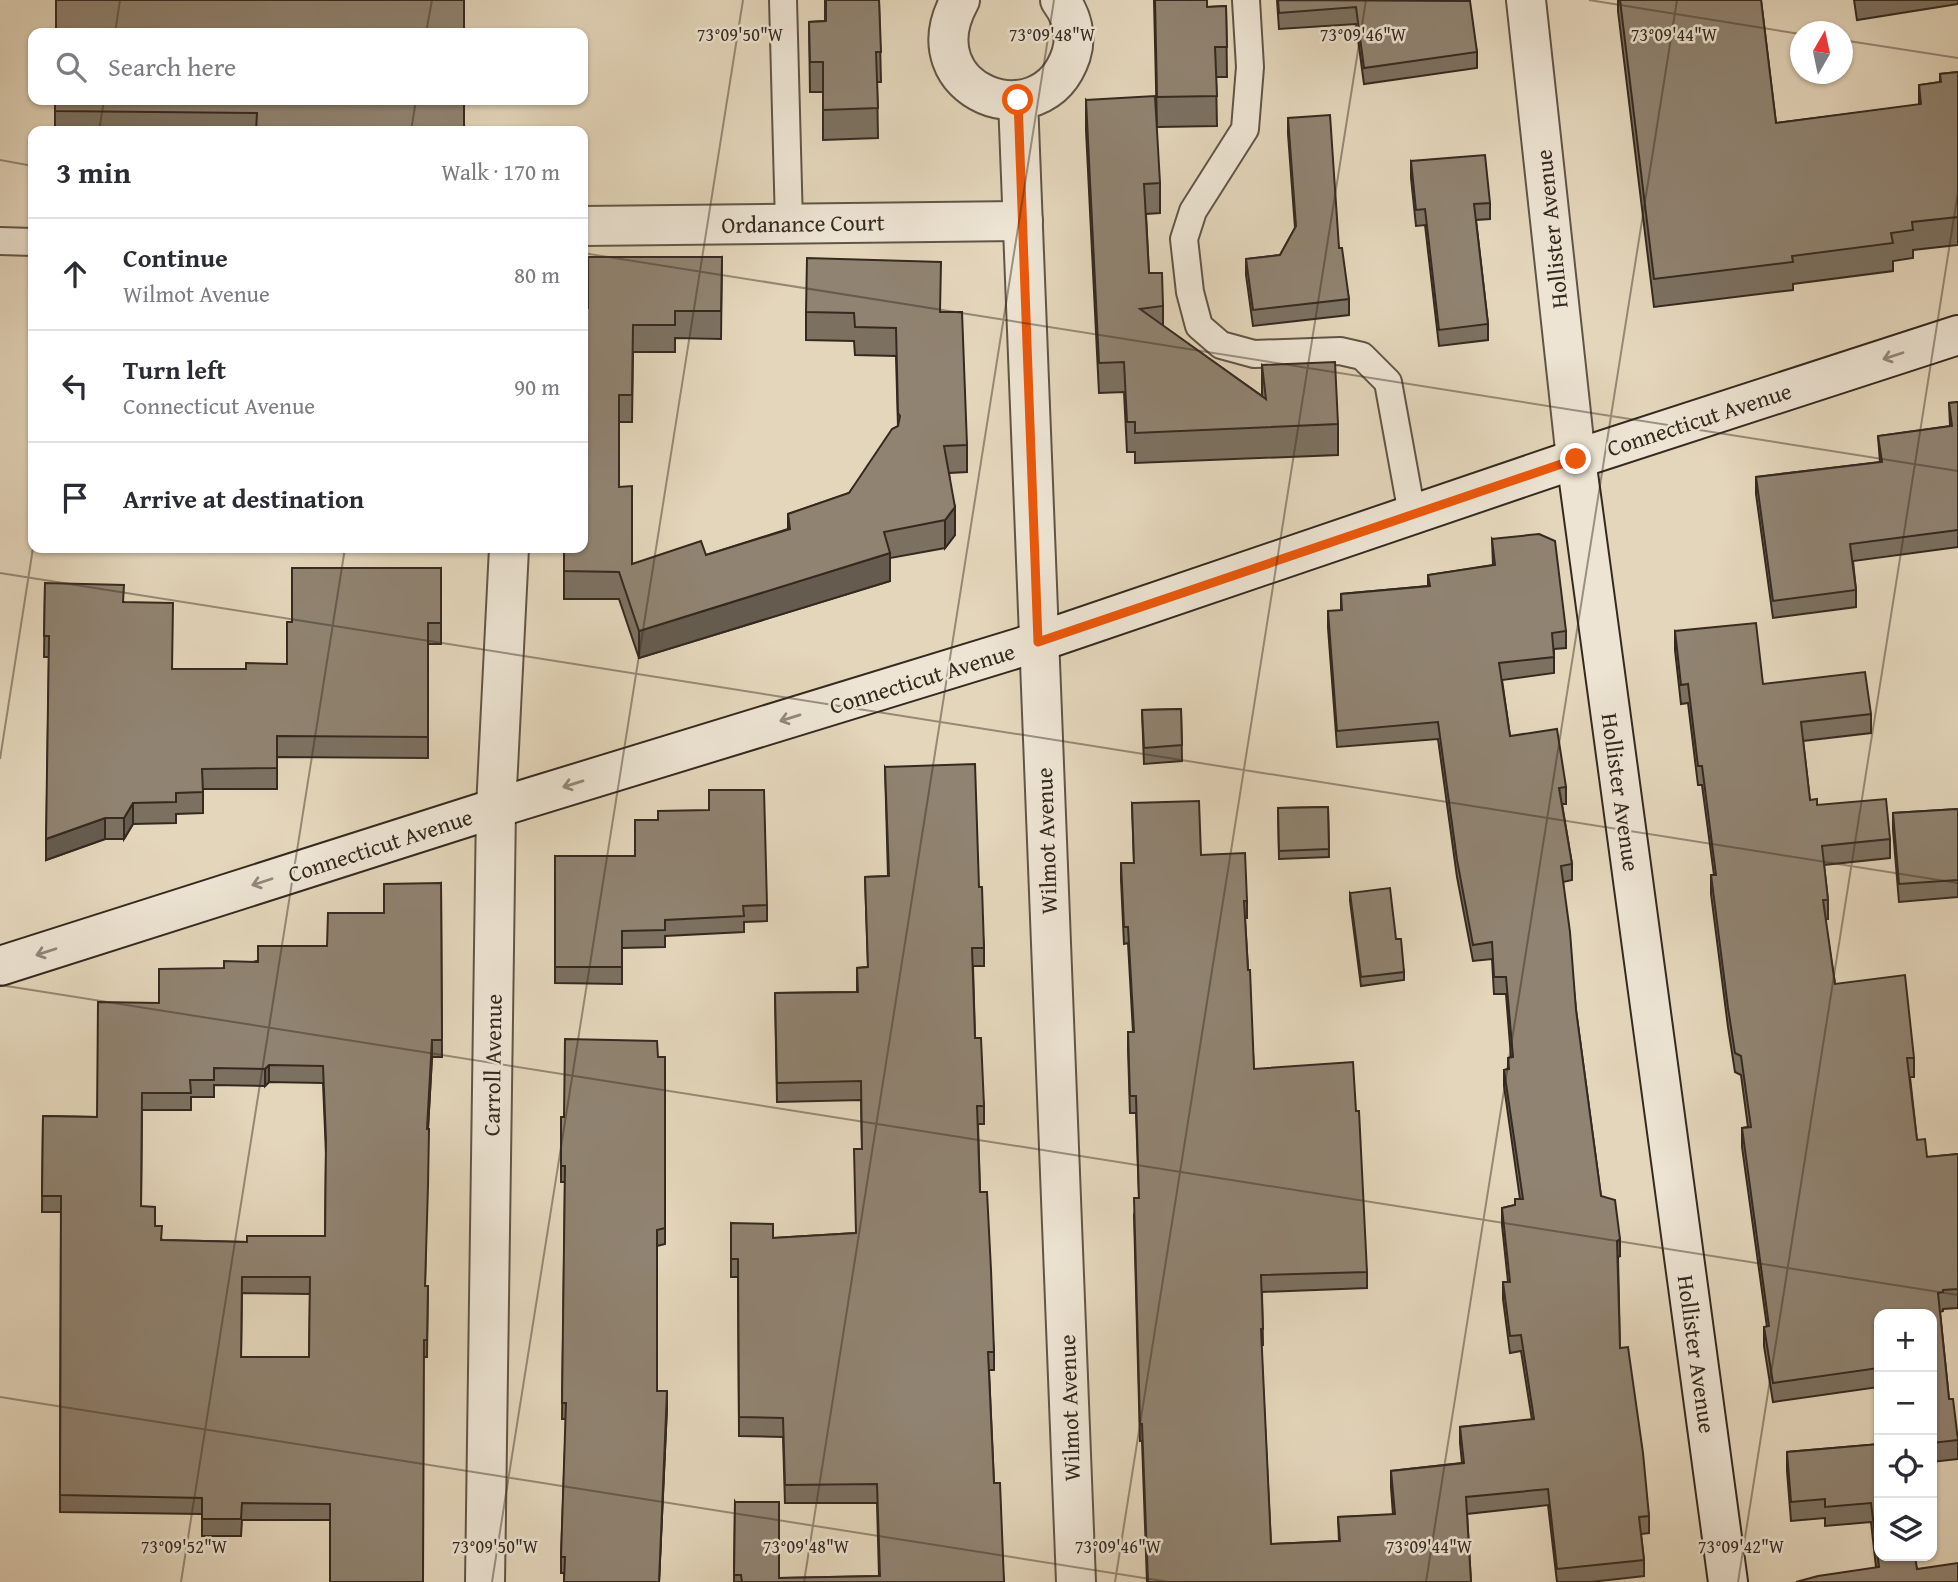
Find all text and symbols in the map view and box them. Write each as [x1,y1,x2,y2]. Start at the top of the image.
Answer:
text: 73°09'50"W [697,21,784,48]
text: 73°09'48"W [1009,21,1096,48]
text: 73°09'46"W [1320,21,1407,48]
text: 73°09'44"W [1631,21,1718,48]
north arrow [1790,21,1853,84]
search box [28,28,588,105]
text: Search here [108,47,236,86]
icon: search [52,48,90,86]
route start [1002,84,1033,115]
street label: Hollister Avenue [1526,148,1576,310]
text: 3 min [56,150,131,194]
text: Walk · 170 m [441,155,560,188]
street label: Ordanance Court [721,205,885,241]
text: Continue [123,238,228,277]
icon: ahead [56,255,94,293]
text: 80 m [514,258,560,291]
text: Wilmot Avenue [123,277,270,310]
text: Turn left [123,350,226,389]
one-way arrow [1882,350,1904,363]
icon: left [56,367,94,405]
text: 90 m [514,370,560,403]
street label: Connecticut Avenue [1603,374,1795,464]
text: Connecticut Avenue [123,389,315,422]
route end [1560,443,1591,474]
icon: arrive [56,479,94,517]
text: Arrive at destination [123,479,364,518]
street label: Connecticut Avenue [825,634,1019,722]
street label: Hollister Avenue [1594,711,1648,873]
one-way arrow [780,712,802,725]
street label: Wilmot Avenue [1027,767,1065,915]
one-way arrow [562,779,584,792]
street label: Connecticut Avenue [284,800,476,890]
one-way arrow [252,877,274,890]
one-way arrow [35,947,57,959]
street label: Carroll Avenue [474,994,510,1136]
street label: Hollister Avenue [1670,1273,1724,1435]
map controls [1874,1309,1937,1561]
button: + [1874,1309,1937,1372]
street label: Wilmot Avenue [1050,1334,1088,1482]
button: − [1874,1372,1937,1435]
button: locate [1874,1435,1937,1498]
button: layers [1874,1498,1937,1561]
text: 73°09'52"W [141,1533,228,1560]
text: 73°09'50"W [452,1533,539,1560]
text: 73°09'48"W [763,1533,850,1560]
text: 73°09'46"W [1075,1533,1162,1560]
text: 73°09'44"W [1386,1533,1473,1560]
text: 73°09'42"W [1698,1533,1785,1560]

